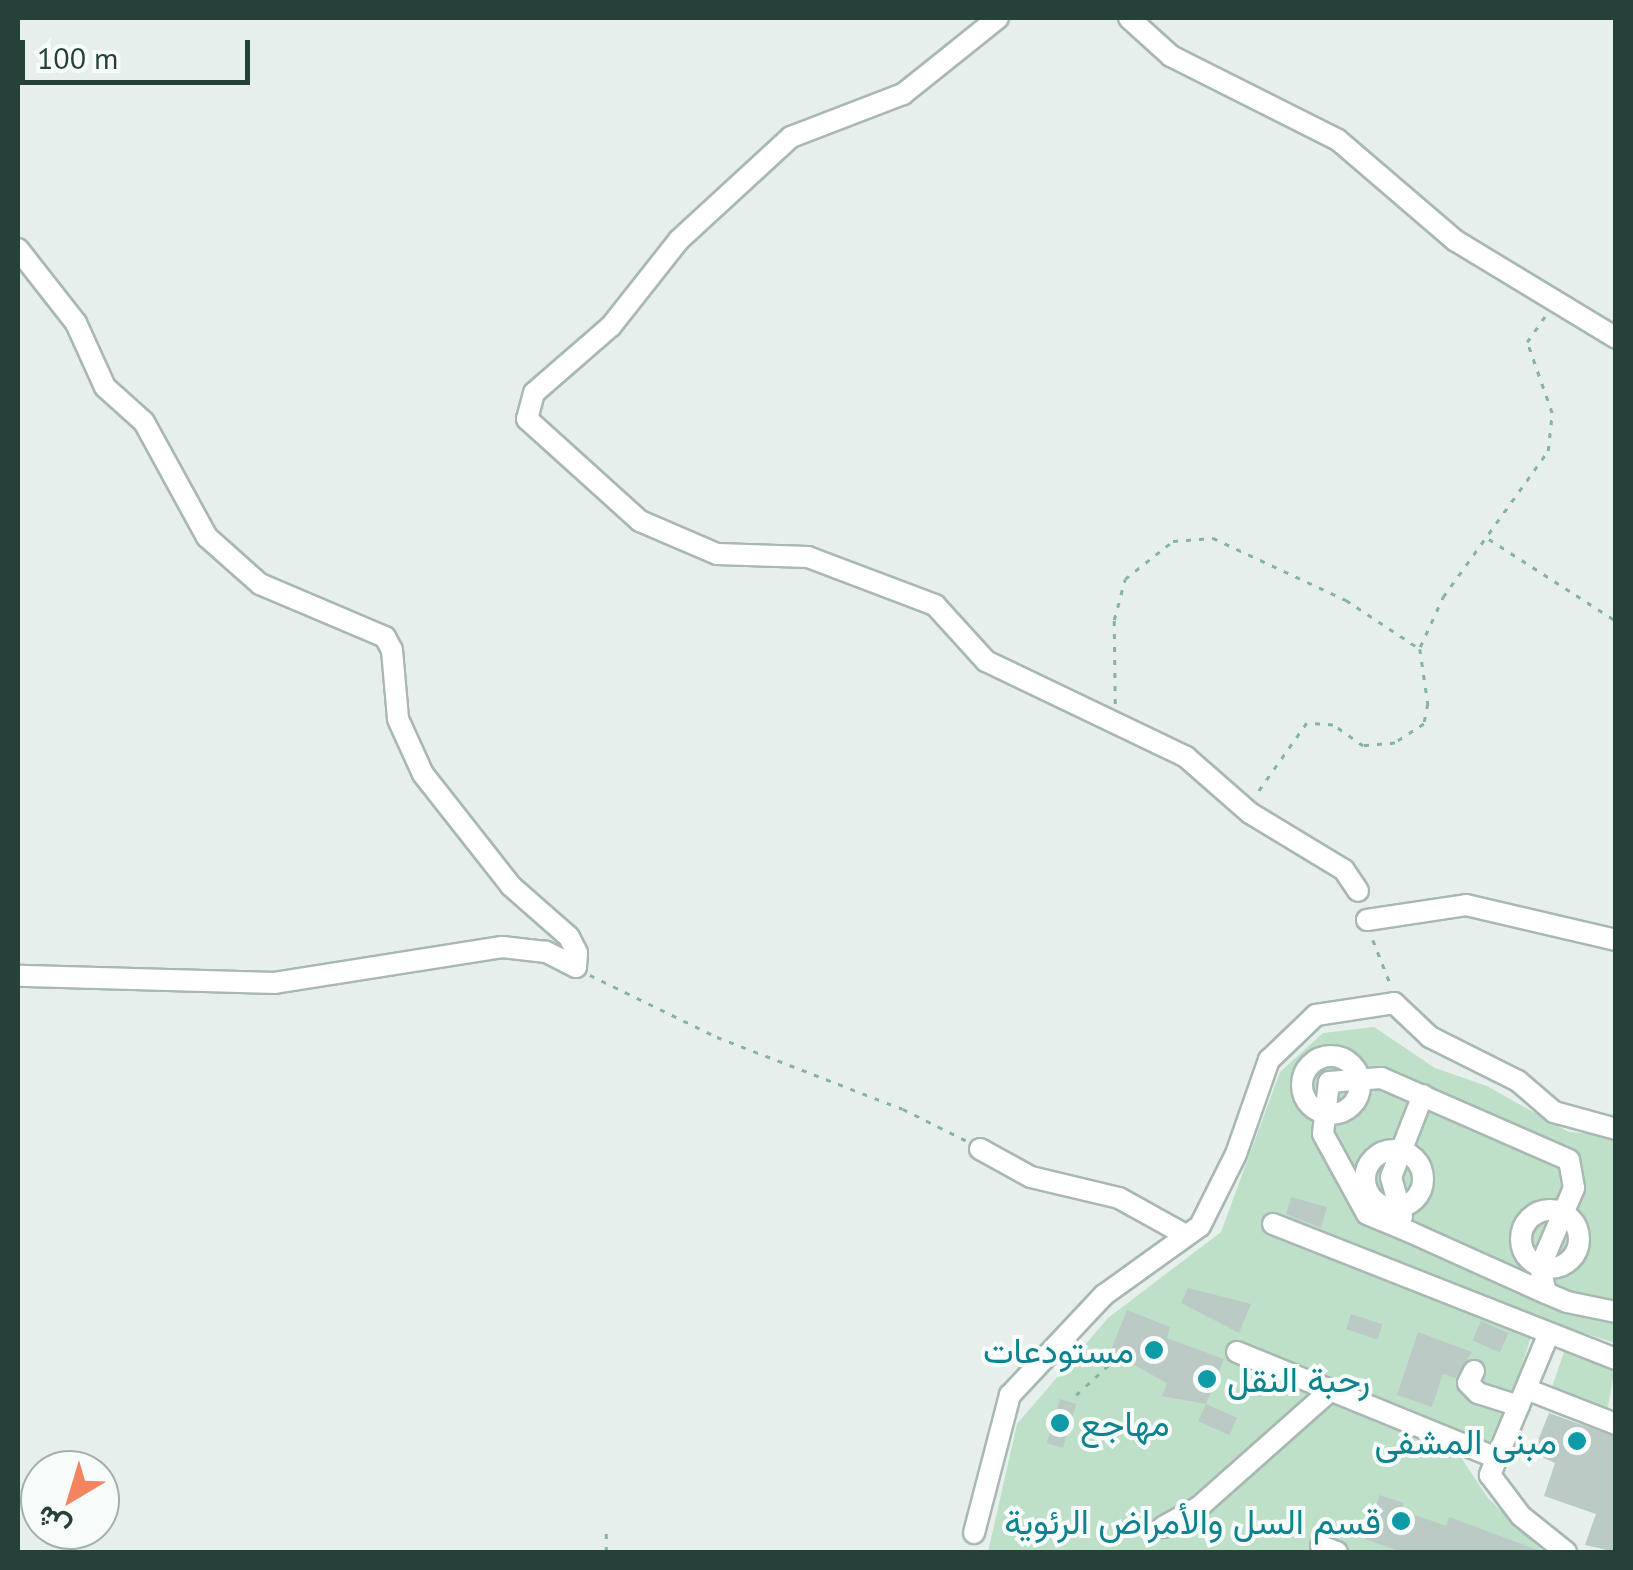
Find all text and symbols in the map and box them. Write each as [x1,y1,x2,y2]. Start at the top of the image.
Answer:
scale bar [25,20,255,82]
text: 100 m [37,38,118,77]
place label: مستودعات [983,1329,1134,1371]
marker: مستودعات [1143,1339,1165,1361]
place label: رحبة النقل [1227,1358,1370,1400]
marker: رحبة النقل [1196,1368,1218,1390]
place label: مهاجع [1080,1402,1170,1444]
marker: مهاجع [1049,1412,1071,1434]
place label: مبنى المشفى [1374,1420,1557,1462]
marker: مبنى المشفى [1566,1430,1588,1452]
north arrow [20,1450,120,1550]
text: ش [28,1498,77,1547]
place label: قسم السل والأمراض الرئوية [1004,1500,1381,1542]
marker: قسم السل والأمراض الرئوية [1390,1510,1412,1532]

